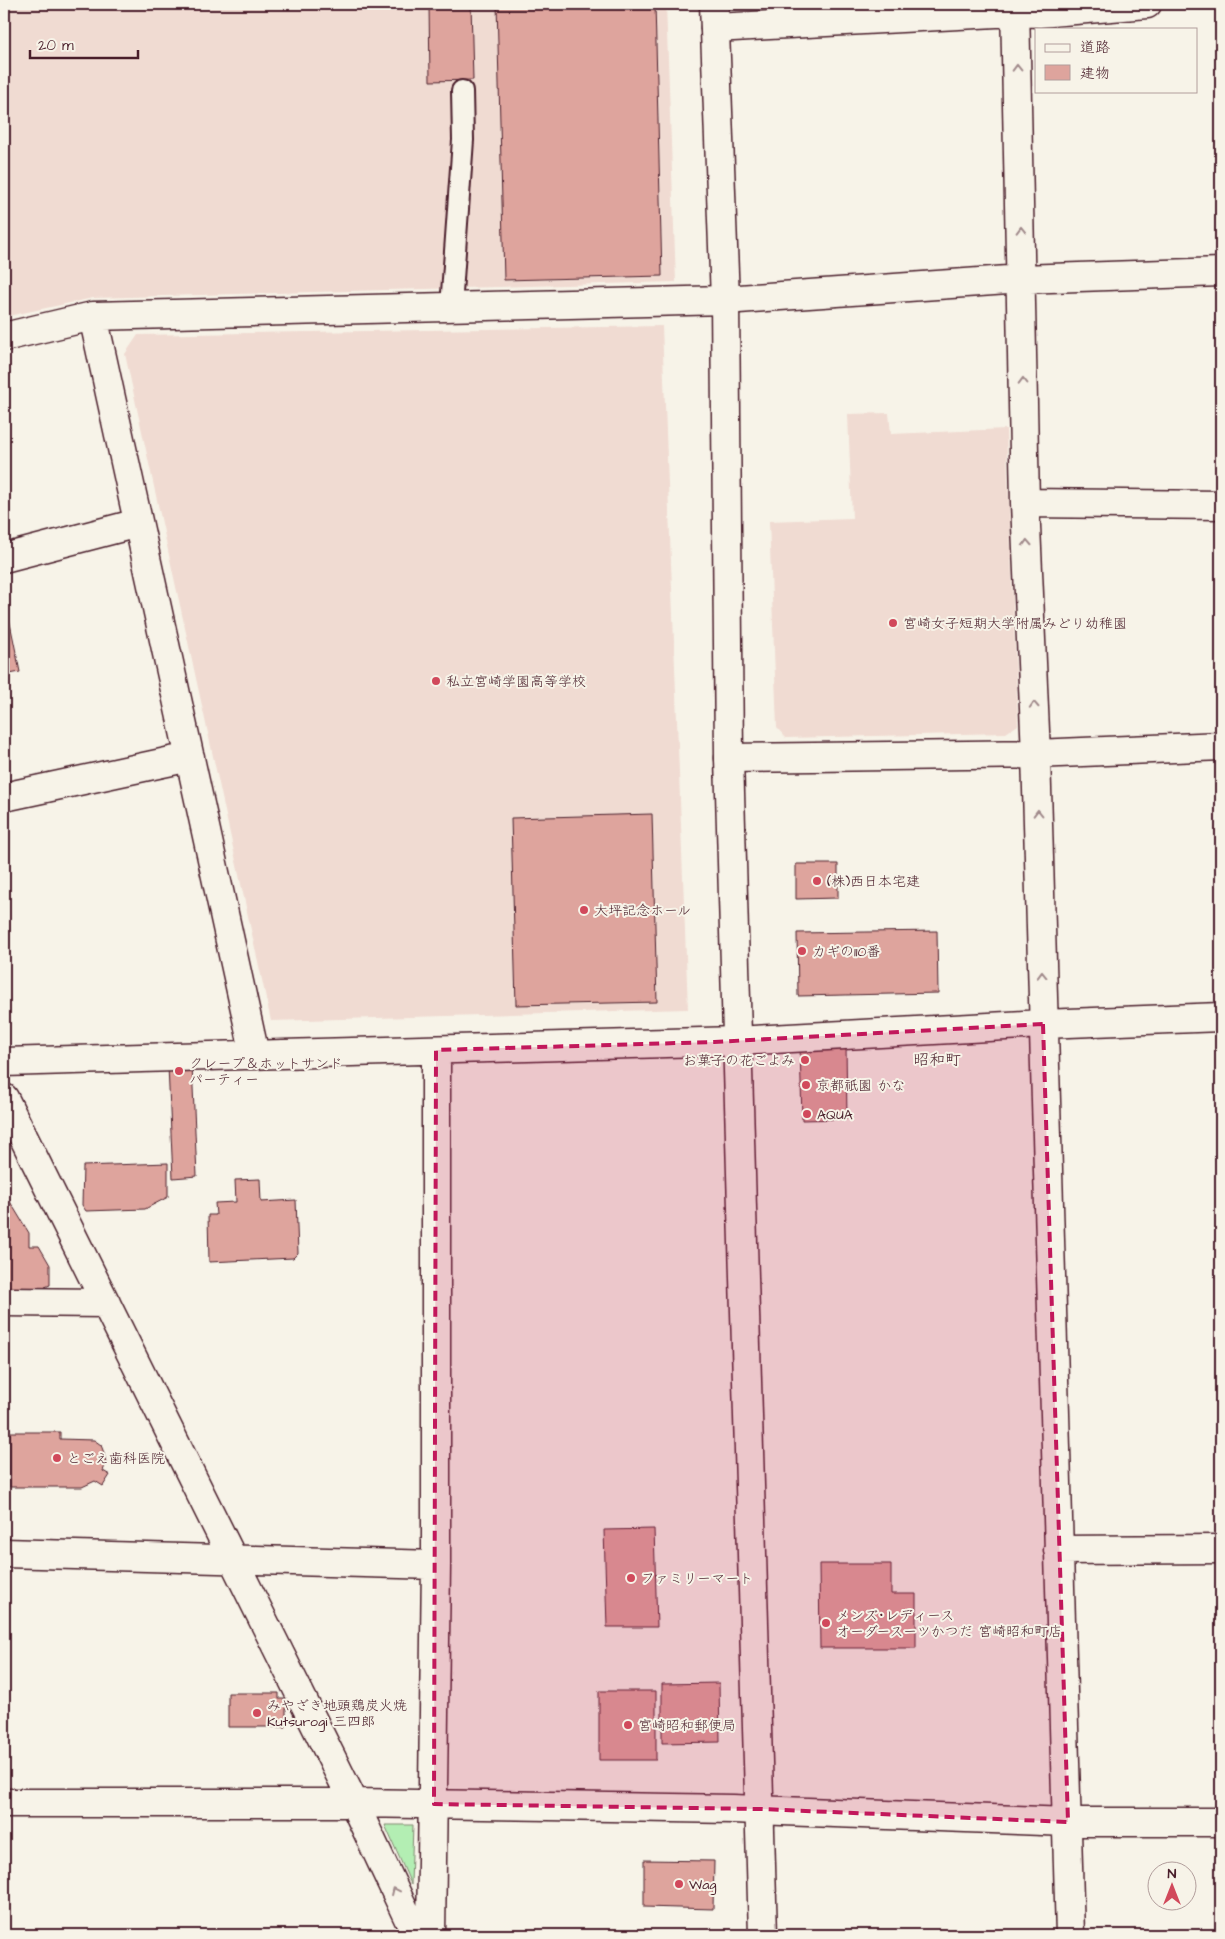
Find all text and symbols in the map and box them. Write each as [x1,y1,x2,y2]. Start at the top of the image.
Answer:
scale bar [30,28,138,60]
legend [1035,28,1198,92]
text: 20 m [38,35,74,56]
text: 道路 [1080,37,1110,58]
text: 建物 [1080,63,1110,84]
one-way arrow [1012,64,1022,72]
one-way arrow [1015,226,1026,234]
one-way arrow [1018,376,1028,384]
one-way arrow [1022,539,1032,546]
place label: 宮崎女子短期大学附属みどり幼稚園 [903,614,1127,634]
marker: 宮崎女子短期大学附属みどり幼稚園 [887,617,899,629]
place label: 私立宮崎学園高等学校 [446,672,586,692]
marker: 私立宮崎学園高等学校 [430,675,442,687]
one-way arrow [1029,701,1040,709]
one-way arrow [1033,808,1043,816]
place label: (株)西日本宅建 [827,872,920,892]
marker: (株)西日本宅建 [811,875,823,887]
place label: 大坪記念ホール [594,901,691,921]
marker: 大坪記念ホール [578,904,590,916]
place label: カギの110番 [812,942,880,962]
marker: カギの110番 [796,945,808,957]
one-way arrow [1037,971,1047,978]
district label: 昭和町 [913,1049,961,1071]
place label: お菓子の花ごよみ [683,1051,795,1071]
place label: クレープ＆ホットサンド パーティー [189,1054,343,1090]
marker: お菓子の花ごよみ [799,1054,811,1066]
marker: クレープ＆ホットサンド パーティー [173,1065,185,1077]
place label: 京都祇園 かな [816,1076,906,1096]
marker: 京都祇園 かな [800,1079,812,1091]
place label: AQUA [817,1105,853,1125]
marker: AQUA [801,1108,813,1120]
place label: とごえ歯科医院 [67,1449,165,1469]
marker: とごえ歯科医院 [51,1452,63,1464]
place label: ファミリーマート [641,1569,753,1589]
marker: ファミリーマート [625,1572,637,1584]
place label: メンズ･レディース オーダースーツかつだ 宮崎昭和町店 [836,1606,1062,1642]
marker: メンズ･レディース オーダースーツかつだ 宮崎昭和町店 [820,1617,832,1629]
place label: みやざき地頭鶏炭火焼 Kutsurogi 三四郎 [267,1696,407,1732]
marker: みやざき地頭鶏炭火焼 Kutsurogi 三四郎 [251,1707,263,1719]
place label: 宮崎昭和郵便局 [638,1716,736,1736]
marker: 宮崎昭和郵便局 [622,1719,634,1731]
north arrow [1148,1862,1198,1912]
text: N [1168,1864,1177,1884]
place label: Wag [689,1875,717,1895]
marker: Wag [673,1878,685,1890]
one-way arrow [391,1887,401,1896]

